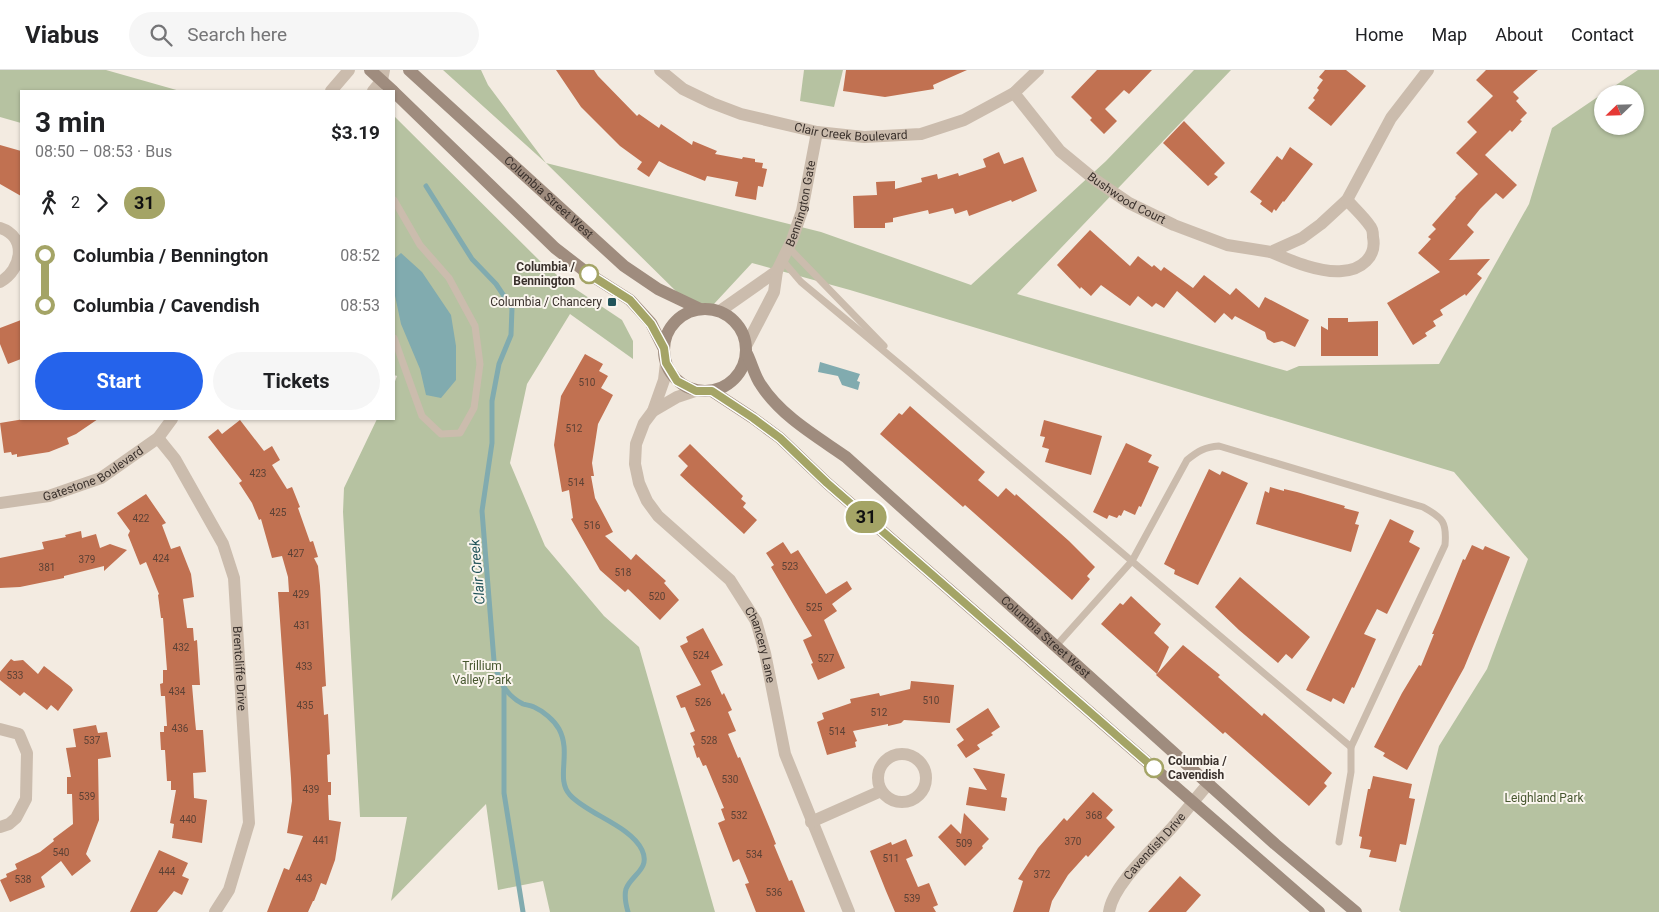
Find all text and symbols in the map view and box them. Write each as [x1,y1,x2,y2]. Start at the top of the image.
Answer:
search box [129,12,479,57]
text: Viabus [25,21,99,49]
icon: search [147,21,175,49]
text: Search here [187,23,287,46]
text: Home [1355,24,1404,45]
text: Map [1432,24,1467,45]
text: About [1495,24,1543,45]
text: Contact [1571,24,1634,45]
north arrow [1594,85,1644,135]
map controls [1594,85,1644,135]
text: 3 min [35,106,105,139]
street label: Clair Creek Boulevard [793,120,908,144]
text: $3.19 [331,121,380,144]
text: 08:50 – 08:53 · Bus [35,142,172,161]
street label: Columbia Street West [501,153,596,241]
street label: Bennington Gate [783,159,818,249]
street label: Bushwood Court [1084,169,1168,227]
icon: walk [35,189,63,217]
icon: forward [88,189,116,217]
text: 31 [134,192,155,213]
text: 2 [71,193,80,212]
text: Columbia / Bennington [73,244,268,267]
text: 08:52 [340,246,380,265]
place label: Columbia / Bennington [513,260,576,288]
marker: Columbia / Bennington [579,264,599,284]
text: Columbia / Cavendish [73,294,260,317]
place label: Columbia / Chancery [490,295,602,309]
text: 08:53 [340,296,380,315]
marker: Columbia / Chancery [606,296,618,308]
button: Start [35,352,203,410]
button: Tickets [213,352,380,410]
house number: 510 [579,377,596,388]
house number: 512 [566,423,583,434]
street label: Gatestone Boulevard [42,444,146,504]
house number: 423 [250,468,266,479]
house number: 514 [568,477,585,488]
line badge: 31 [844,501,888,533]
text: 31 [856,506,876,527]
house number: 425 [270,507,287,518]
house number: 422 [133,513,150,524]
house number: 516 [584,520,601,531]
water label: Clair Creek [466,538,488,605]
house number: 427 [288,548,305,559]
house number: 424 [153,553,170,564]
house number: 379 [79,554,95,565]
house number: 523 [782,561,798,572]
house number: 381 [39,562,55,573]
house number: 518 [615,567,632,578]
house number: 429 [293,589,309,600]
house number: 520 [649,591,666,602]
street label: Columbia Street West [998,593,1093,681]
house number: 525 [806,602,823,613]
street label: Chancery Lane [742,604,778,684]
house number: 431 [294,620,310,631]
street label: Brentcliffe Drive [230,626,249,711]
house number: 432 [173,642,190,653]
house number: 524 [693,650,710,661]
house number: 527 [818,653,835,664]
park label: Trillium Valley Park [453,659,512,687]
house number: 433 [296,661,312,672]
house number: 533 [7,670,23,681]
house number: 434 [169,686,186,697]
house number: 510 [923,695,940,706]
house number: 526 [695,697,712,708]
house number: 435 [297,700,314,711]
house number: 512 [871,707,888,718]
house number: 436 [172,723,189,734]
house number: 514 [829,726,846,737]
house number: 537 [84,735,101,746]
house number: 528 [701,735,718,746]
place label: Columbia / Cavendish [1168,754,1227,782]
marker: Columbia / Cavendish [1144,758,1164,778]
house number: 530 [722,774,739,785]
house number: 439 [303,784,319,795]
house number: 539 [79,791,95,802]
park label: Leighland Park [1504,791,1584,805]
house number: 532 [731,810,748,821]
house number: 368 [1086,810,1103,821]
street label: Cavendish Drive [1121,810,1188,883]
house number: 440 [180,814,197,825]
house number: 441 [313,835,329,846]
house number: 370 [1065,836,1082,847]
house number: 509 [956,838,972,849]
house number: 540 [53,847,70,858]
house number: 534 [746,849,763,860]
house number: 511 [883,853,899,864]
house number: 444 [159,866,176,877]
house number: 372 [1034,869,1051,880]
house number: 443 [296,873,312,884]
house number: 538 [15,874,32,885]
house number: 536 [766,887,783,898]
house number: 539 [904,893,920,904]

